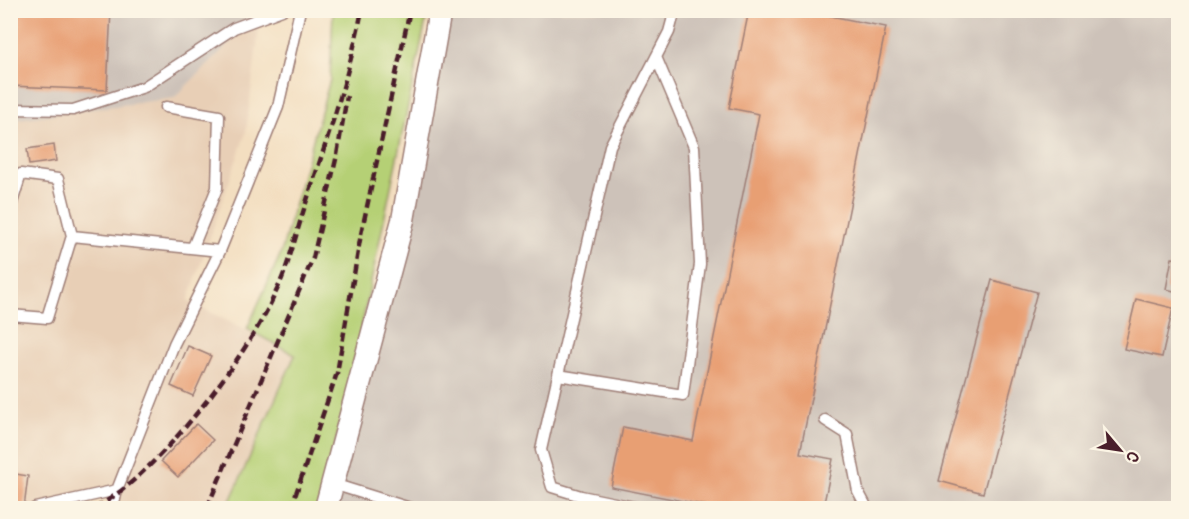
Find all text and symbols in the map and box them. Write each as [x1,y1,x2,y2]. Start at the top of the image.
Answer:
north arrow [1090,420,1150,480]
text: С [1121,448,1143,466]

